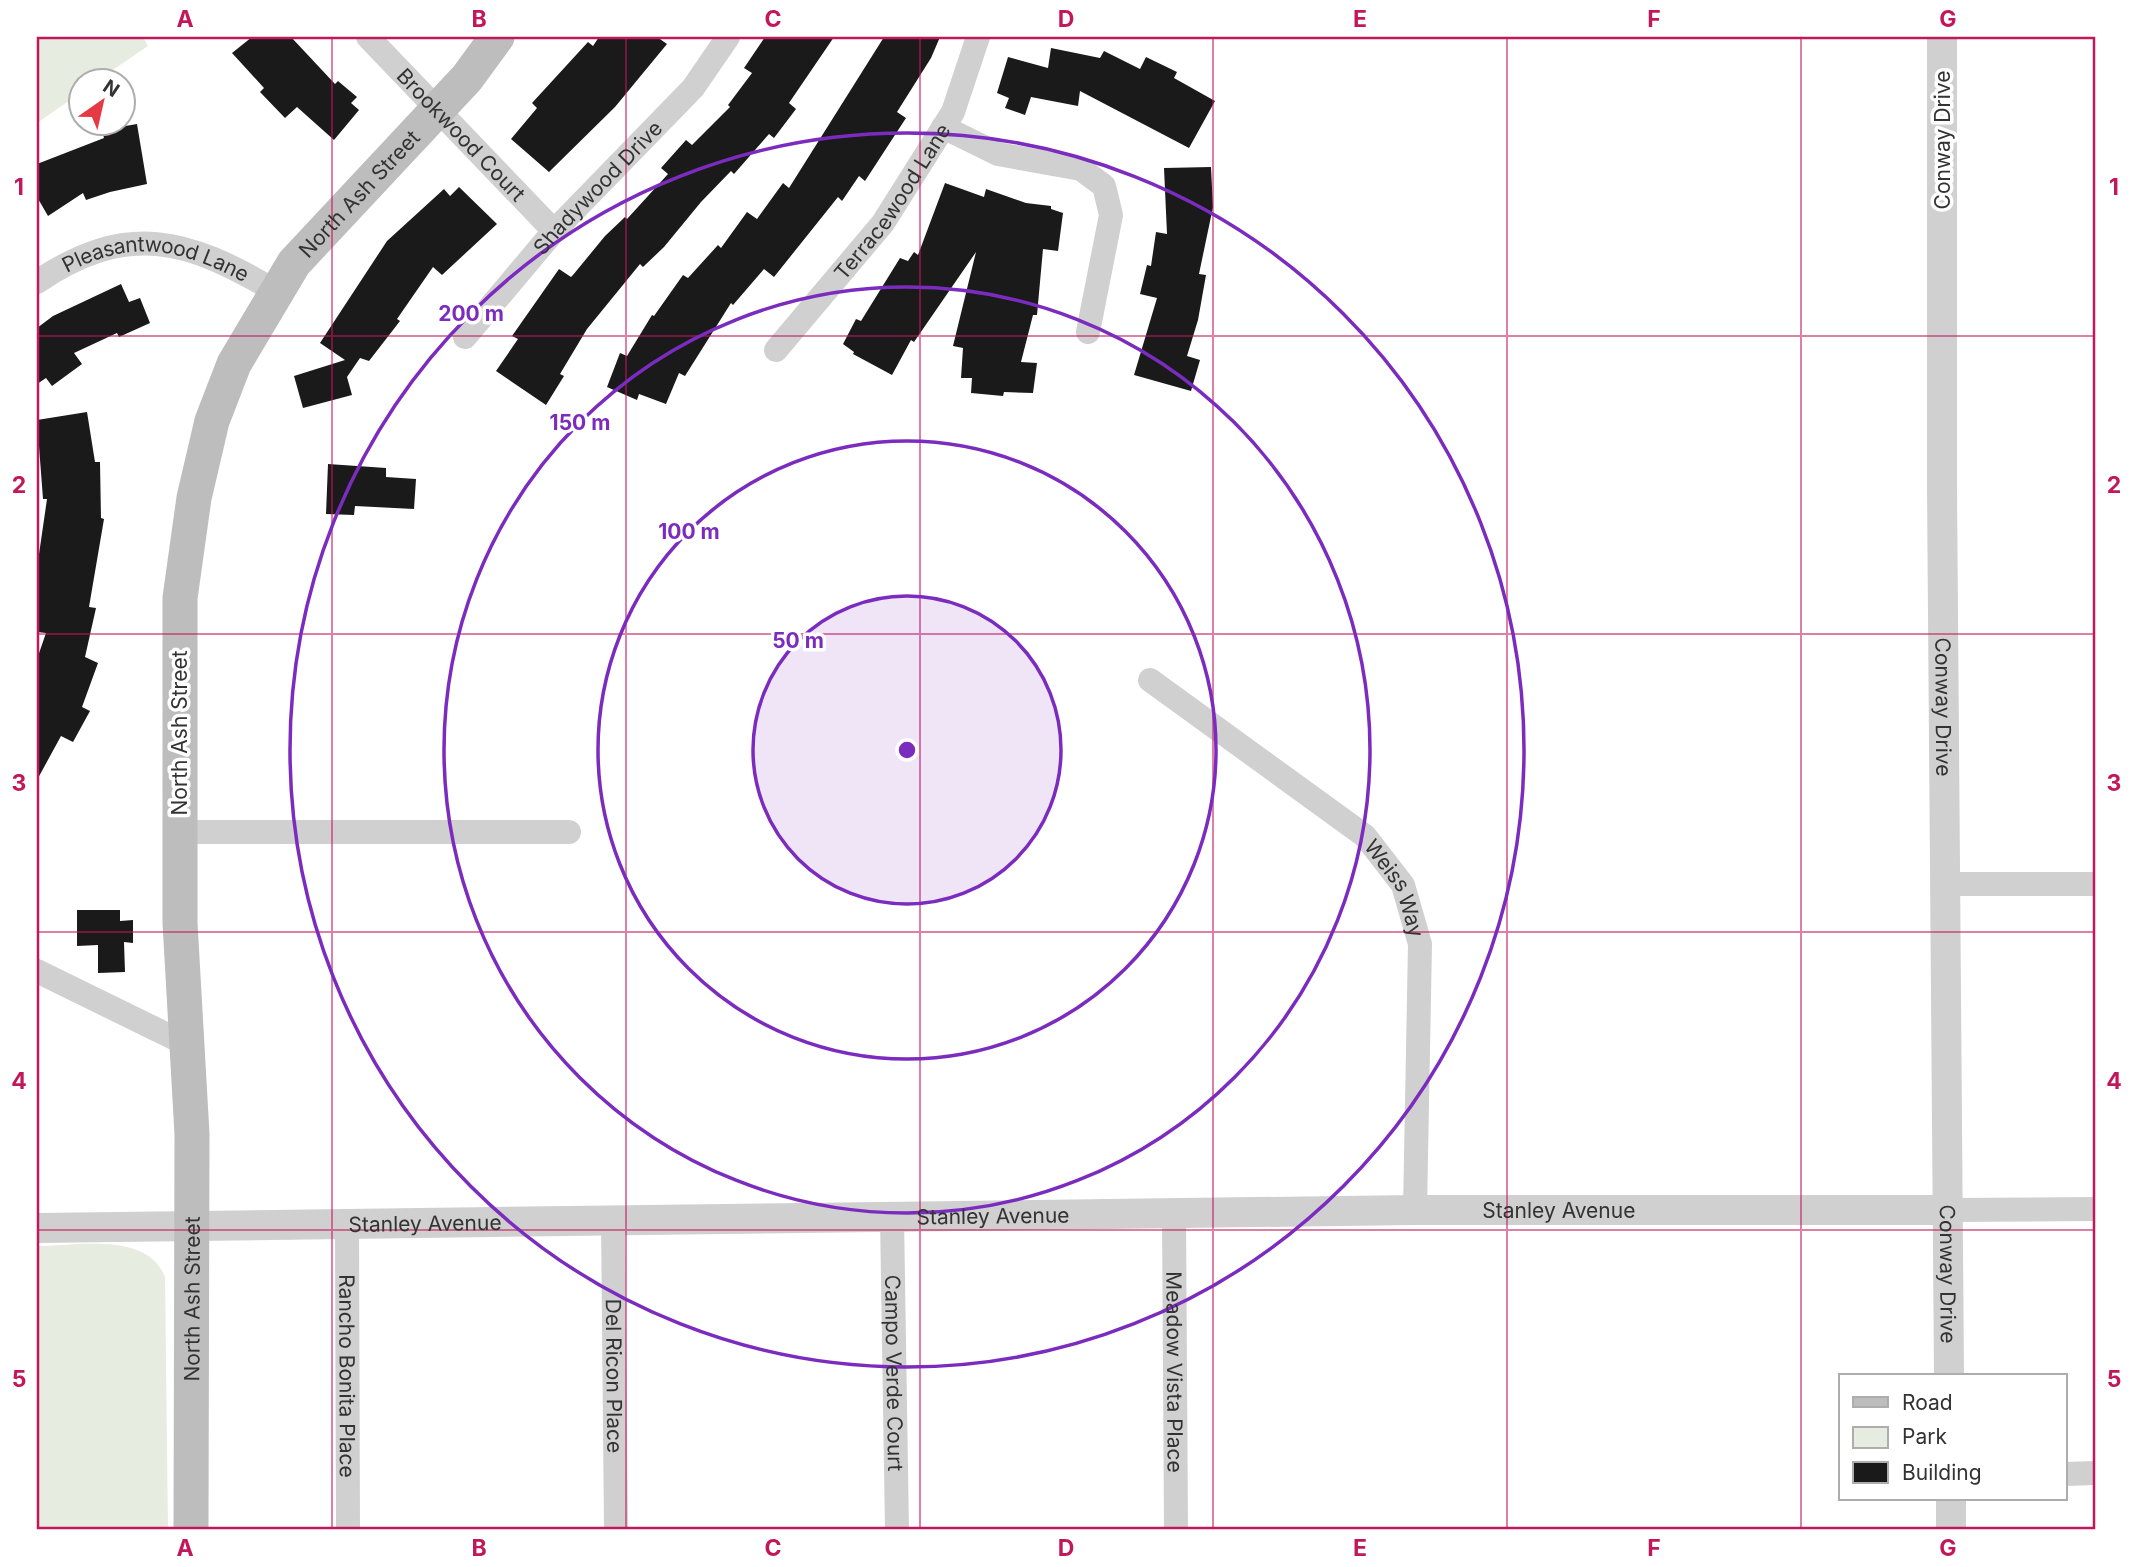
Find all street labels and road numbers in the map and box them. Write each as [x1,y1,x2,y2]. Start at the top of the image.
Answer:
street label: Brookwood Court [392,63,531,206]
street label: Conway Drive [1930,71,1955,209]
street label: Shadywood Drive [528,115,667,259]
street label: Terracewood Lane [829,119,955,284]
street label: North Ash Street [293,125,424,262]
street label: Pleasantwood Lane [58,231,254,287]
street label: Conway Drive [1931,637,1957,777]
street label: North Ash Street [167,650,192,816]
street label: Weiss Way [1360,834,1430,940]
street label: Stanley Avenue [1482,1198,1635,1223]
street label: Stanley Avenue [916,1202,1070,1229]
street label: Conway Drive [1935,1204,1961,1344]
street label: Stanley Avenue [348,1209,502,1236]
street label: North Ash Street [179,1216,204,1382]
street label: Meadow Vista Place [1162,1271,1188,1473]
street label: Rancho Bonita Place [335,1274,360,1478]
street label: Campo Verde Court [880,1274,909,1472]
street label: Del Ricon Place [601,1299,628,1453]

